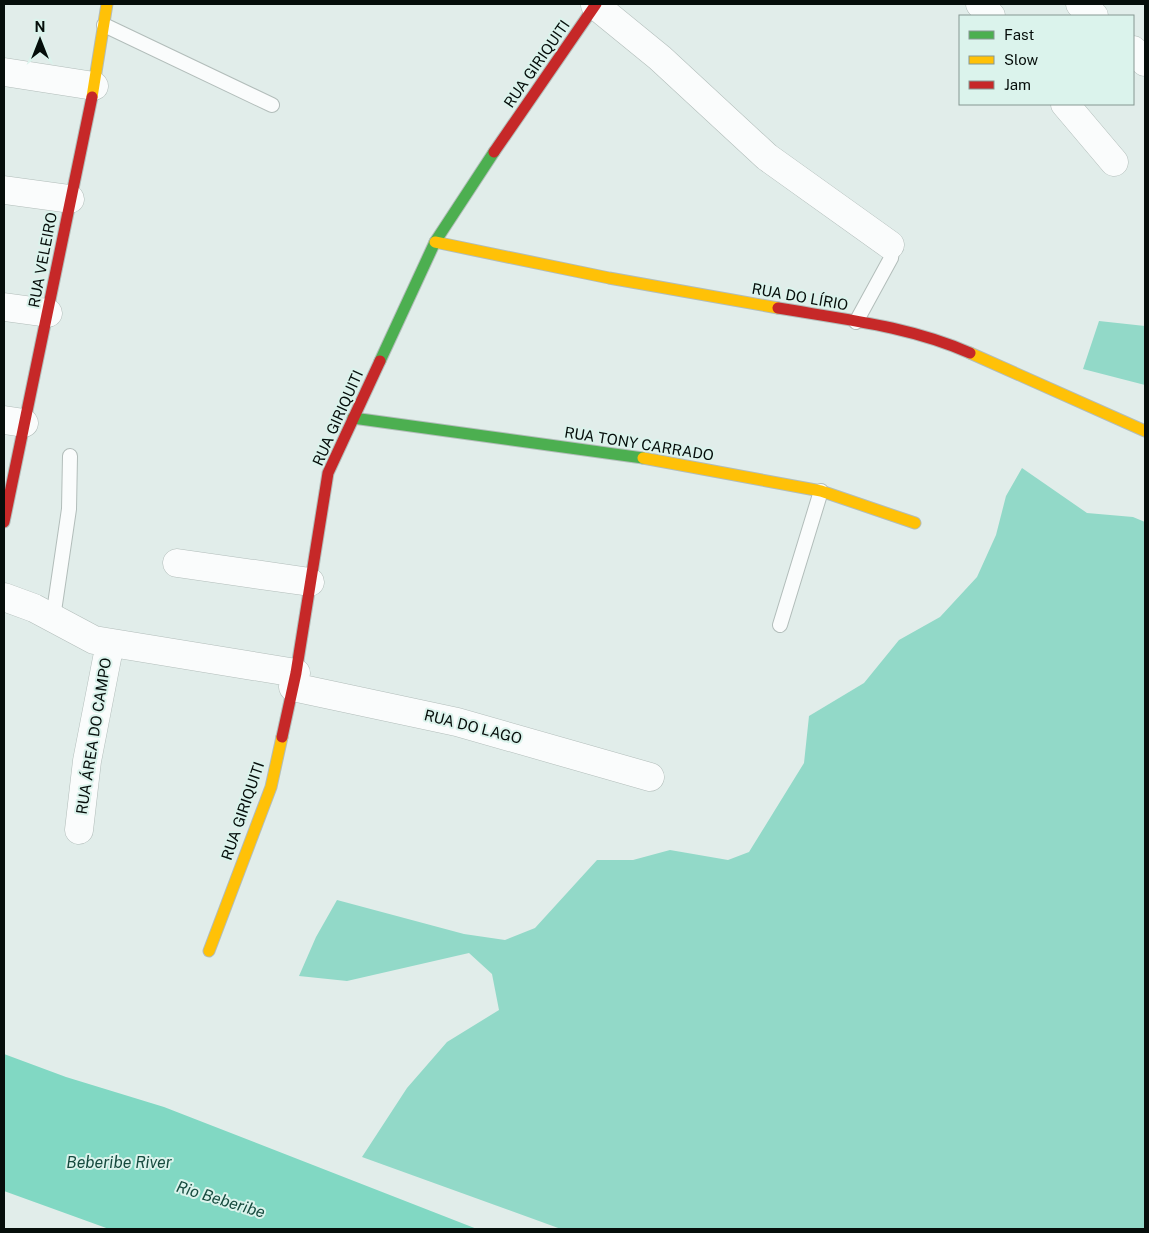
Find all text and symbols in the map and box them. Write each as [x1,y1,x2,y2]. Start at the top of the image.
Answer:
north arrow [15,15,65,65]
legend [959,15,1134,105]
street label: RUA GIRIQUITI [500,17,573,111]
text: N [35,19,45,35]
text: Fast [1004,26,1034,43]
text: Slow [1004,51,1039,68]
text: Jam [1004,76,1031,93]
street label: RUA VELEIRO [25,211,60,309]
street label: RUA DO LÍRIO [751,280,850,313]
street label: RUA GIRIQUITI [309,367,366,468]
street label: RUA TONY CARRADO [563,423,715,464]
street label: RUA ÁREA DO CAMPO [73,656,114,815]
street label: RUA DO LAGO [422,706,524,747]
street label: RUA GIRIQUITI [218,760,267,862]
water label: Beberibe River [66,1153,173,1172]
water label: Rio Beberibe [174,1177,268,1222]

